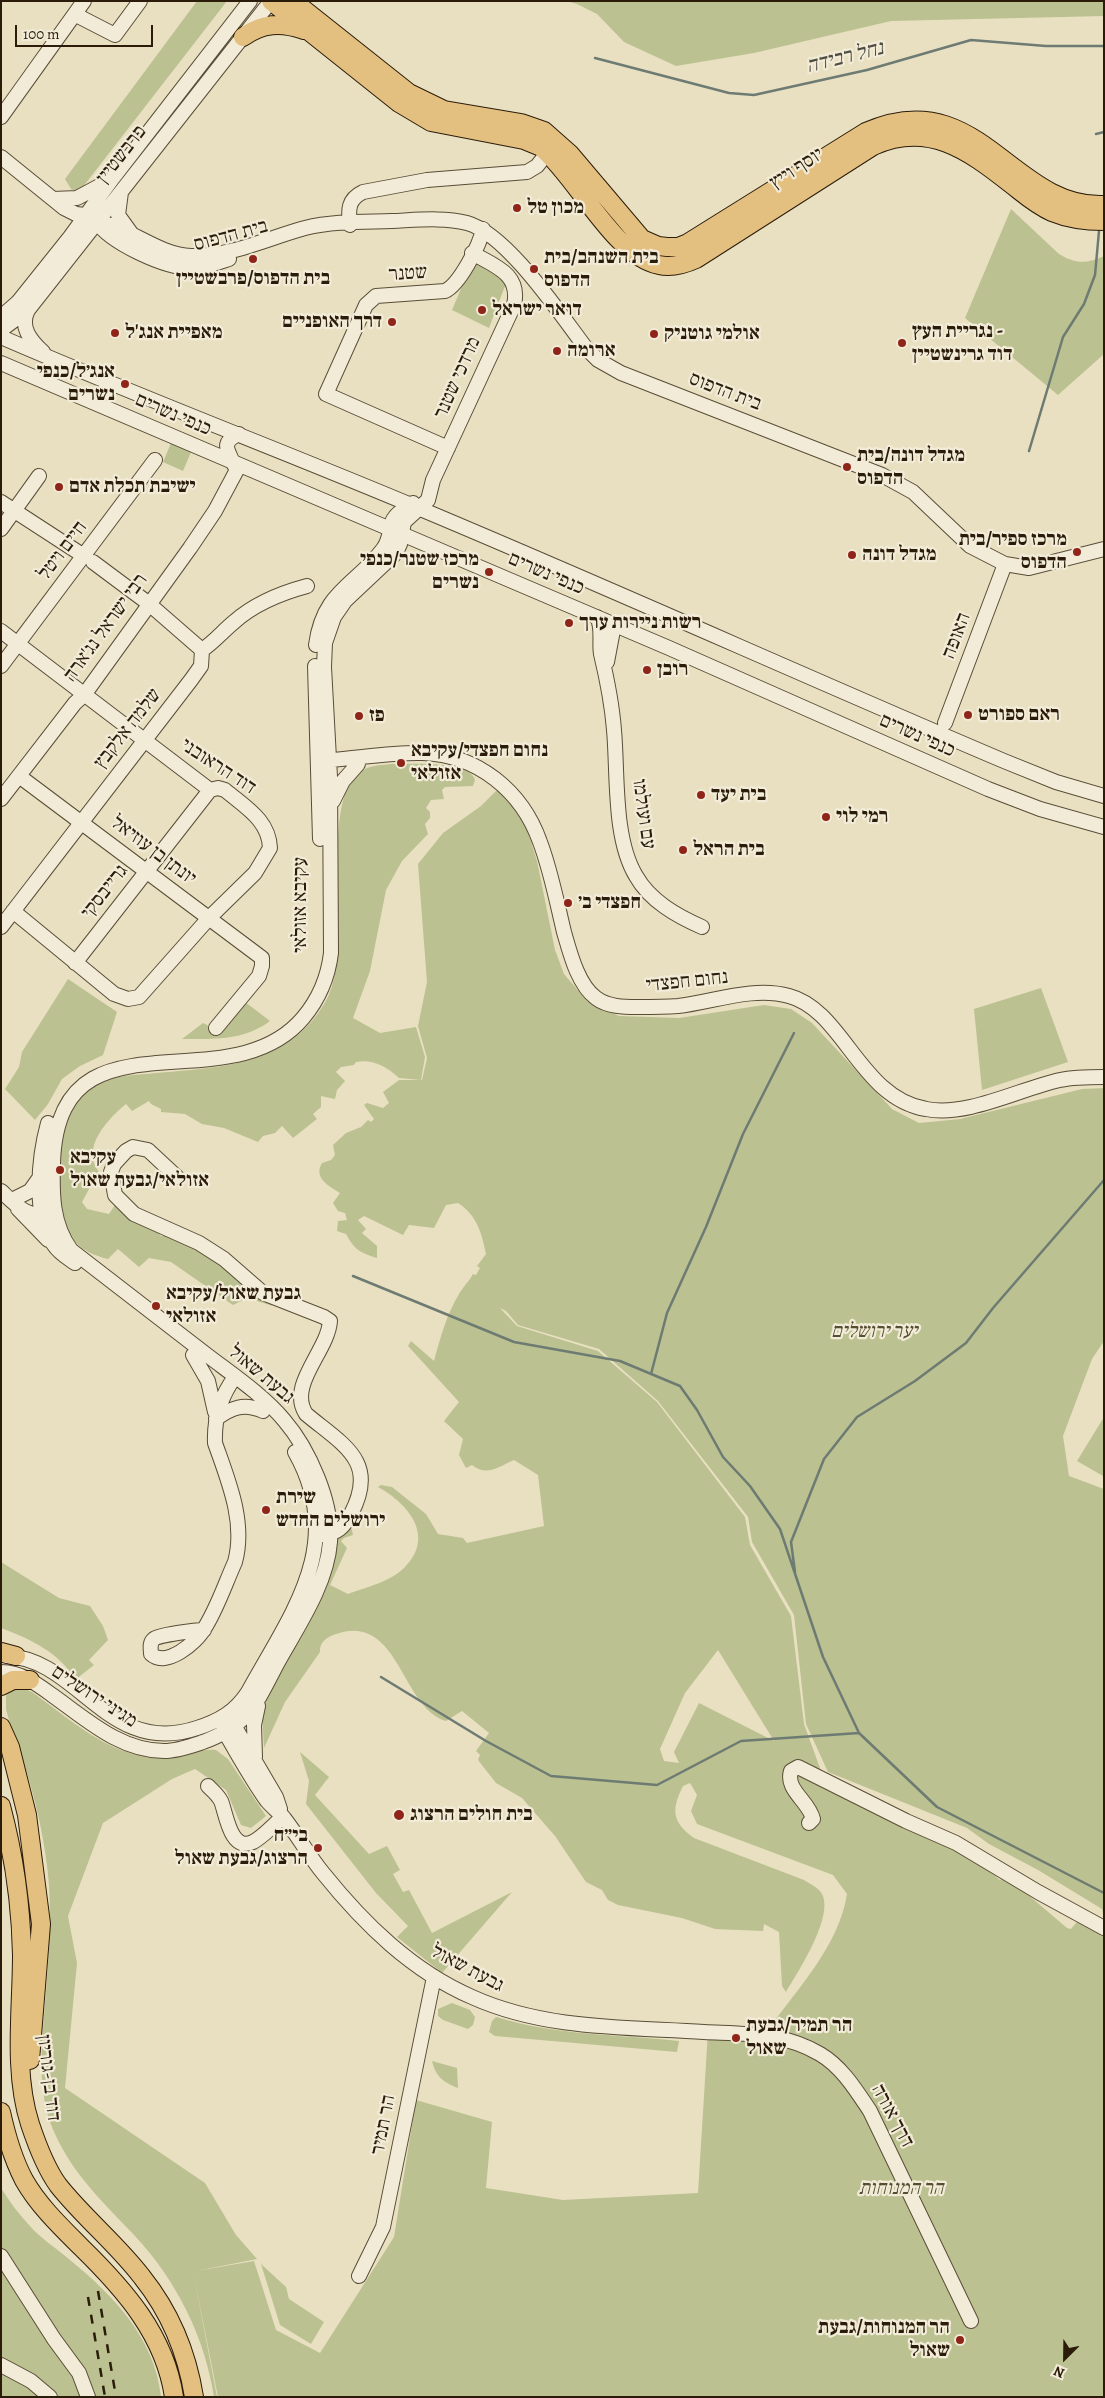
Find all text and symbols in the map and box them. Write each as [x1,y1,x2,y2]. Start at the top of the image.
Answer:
scale bar [18,15,155,47]
text: 100 m [23,24,60,44]
water label: נחל רבידה [804,36,886,80]
street label: פרבשטיין [92,121,152,189]
street label: יוסף וייץ [766,143,828,195]
place label: מכון טל [527,196,584,220]
marker: מכון טל [511,202,523,214]
street label: בית הדפוס [191,215,271,257]
place label: בית השנהב/בית הדפוס [544,246,659,293]
marker: בית הדפוס/פרבשטיין [247,253,259,265]
street label: שטנר [388,261,428,287]
marker: בית השנהב/בית הדפוס [528,263,540,275]
place label: בית הדפוס/פרבשטיין [176,267,330,291]
place label: דואר ישראל [492,298,582,322]
marker: דואר ישראל [476,304,488,316]
place label: דרך האופניים [282,310,382,334]
marker: דרך האופניים [386,316,398,328]
place label: נגריית העץ - דוד גרינשטיין [912,320,1012,367]
place label: מאפיית אנג'ל [125,321,222,345]
place label: אולמי גוטניק [664,322,760,346]
marker: מאפיית אנג'ל [109,327,121,339]
marker: אולמי גוטניק [648,328,660,340]
street label: מרדכי שטנר [429,333,487,423]
marker: נגריית העץ - דוד גרינשטיין [896,337,908,349]
place label: ארומה [567,339,616,363]
marker: ארומה [551,345,563,357]
place label: אנג׳ל/כנפי נשרים [37,360,115,407]
street label: בית הדפוס [685,367,765,417]
marker: אנג׳ל/כנפי נשרים [119,378,131,390]
street label: כנפי נשרים [131,388,215,442]
place label: מגדל דונה/בית הדפוס [857,444,965,491]
marker: מגדל דונה/בית הדפוס [841,461,853,473]
place label: ישיבת תכלת אדם [69,475,196,499]
marker: ישיבת תכלת אדם [53,481,65,493]
street label: חיים ויטל [33,517,93,585]
place label: מרכז ספיר/בית הדפוס [959,528,1067,575]
place label: מגדל דונה [862,543,937,567]
marker: מרכז ספיר/בית הדפוס [1071,546,1083,558]
street label: כנפי נשרים [504,547,588,601]
place label: מרכז שטנר/כנפי נשרים [360,548,479,595]
marker: מגדל דונה [846,549,858,561]
marker: מרכז שטנר/כנפי נשרים [483,566,495,578]
street label: רבי ישראל נג'ארה [59,569,153,687]
street label: האופה [937,610,977,662]
place label: רשות ניירות ערך [579,611,702,635]
marker: רשות ניירות ערך [563,617,575,629]
place label: רובן [657,658,688,682]
marker: רובן [641,664,653,676]
street label: שלמה אלקבץ [89,684,167,774]
place label: ראם ספורט [978,703,1060,727]
place label: פז [369,704,385,728]
street label: כנפי נשרים [875,709,959,763]
marker: ראם ספורט [962,709,974,721]
marker: פז [353,710,365,722]
street label: דוד הראובני [176,734,260,800]
place label: נחום חפצדי/עקיבא אזולאי [411,739,548,786]
marker: נחום חפצדי/עקיבא אזולאי [395,757,407,769]
street label: עם ועולמו [626,777,660,851]
place label: בית יעד [711,783,766,807]
marker: בית יעד [695,789,707,801]
place label: רמי לוי [836,805,888,829]
street label: יונתן בן עוזיאל [105,811,201,891]
marker: רמי לוי [820,811,832,823]
place label: בית הראל [693,838,765,862]
marker: בית הראל [677,844,689,856]
street label: עקיבא אזולאי [289,857,313,953]
street label: גרייבסקי [76,860,134,924]
place label: חפצדי ב׳ [578,891,641,915]
marker: חפצדי ב׳ [562,897,574,909]
street label: נחום חפצדי [645,966,729,998]
place label: עקיבא אזולאי/גבעת שאול [70,1146,209,1193]
marker: עקיבא אזולאי/גבעת שאול [54,1164,66,1176]
place label: גבעת שאול/עקיבא אזולאי [166,1282,301,1329]
marker: גבעת שאול/עקיבא אזולאי [150,1300,162,1312]
park label: יער ירושלים [831,1320,917,1344]
street label: גבעת שאול [223,1340,299,1410]
place label: שירת ירושלים החדש [276,1486,385,1533]
marker: שירת ירושלים החדש [260,1504,272,1516]
street label: מגיני ירושלים [47,1660,141,1734]
place label: בית חולים הרצוג [410,1803,533,1827]
marker: בית חולים הרצוג [392,1808,406,1822]
place label: בי״ח הרצוג/גבעת שאול [175,1824,308,1871]
marker: בי״ח הרצוג/גבעת שאול [312,1842,324,1854]
street label: גבעת שאול [426,1940,508,1998]
place label: הר תמיר/גבעת שאול [746,2014,852,2061]
marker: הר תמיר/גבעת שאול [730,2032,742,2044]
street label: דוד בן-גוריון [31,2034,65,2122]
street label: דרך אורה [865,2080,919,2152]
street label: הר תמיר [366,2093,402,2157]
park label: הר המנוחות [859,2177,943,2201]
place label: הר המנוחות/גבעת שאול [818,2316,950,2363]
north arrow [1040,2333,1090,2383]
marker: הר המנוחות/גבעת שאול [954,2334,966,2346]
text: N [1051,2362,1067,2383]

